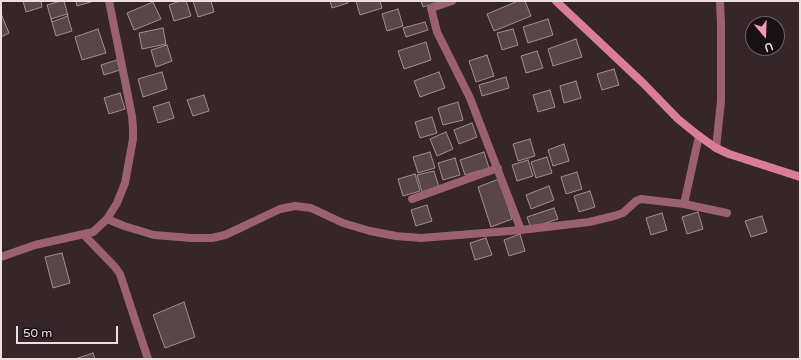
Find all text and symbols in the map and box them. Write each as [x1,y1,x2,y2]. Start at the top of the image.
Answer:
north arrow [745,16,785,56]
text: U [763,39,775,54]
scale bar [18,318,120,344]
text: 50 m [23,326,52,340]

